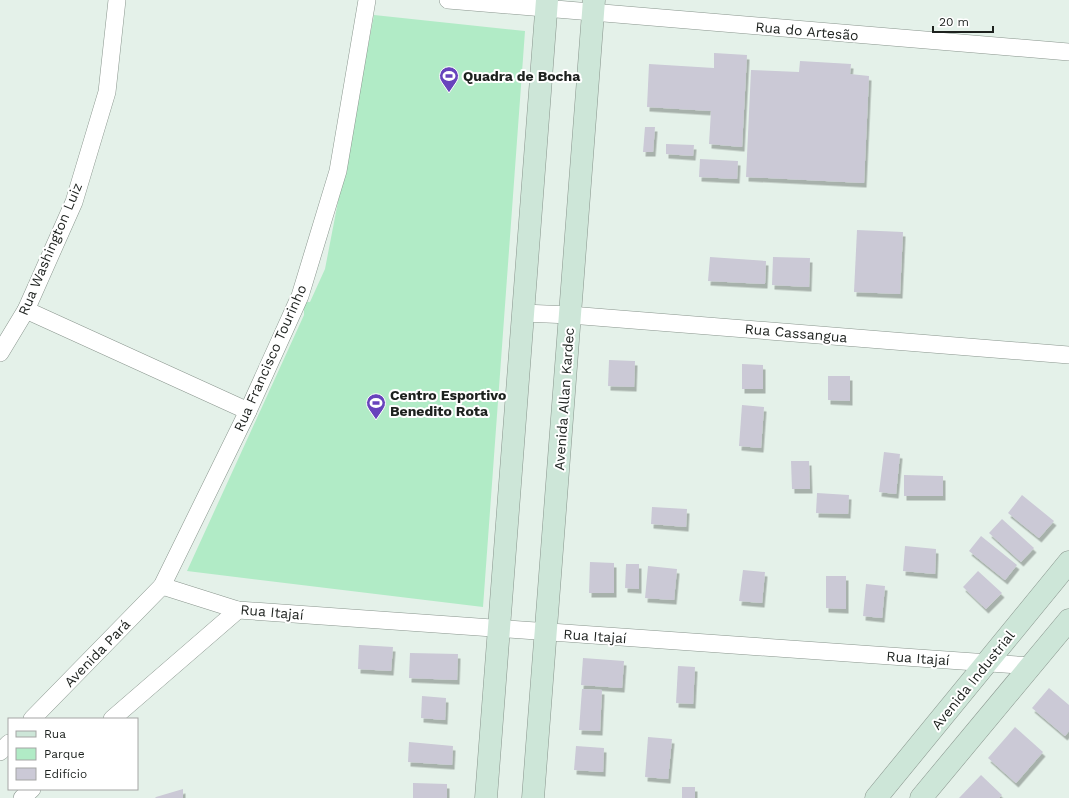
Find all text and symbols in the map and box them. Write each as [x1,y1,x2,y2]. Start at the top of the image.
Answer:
scale bar [933,8,993,34]
text: 20 m [939,15,969,29]
street label: Rua do Artesão [755,19,859,43]
sports icon: Quadra de Bocha [438,65,460,93]
place label: Quadra de Bocha [463,68,581,84]
street label: Rua Washington Luiz [15,180,85,318]
street label: Rua Francisco Tourinho [230,282,310,434]
street label: Rua Cassangua [744,321,848,345]
street label: Avenida Allan Kardec [551,327,577,471]
place label: Centro Esportivo Benedito Rota [390,387,506,419]
sports icon: Centro Esportivo Benedito Rota [365,392,387,420]
street label: Rua Itajaí [240,601,305,623]
street label: Avenida Pará [61,616,133,690]
street label: Rua Itajaí [563,626,627,646]
street label: Avenida Industrial [928,627,1018,733]
street label: Rua Itajaí [886,648,950,668]
legend [8,718,138,790]
text: Rua [44,727,66,741]
text: Parque [44,747,85,761]
text: Edifício [44,767,87,781]

